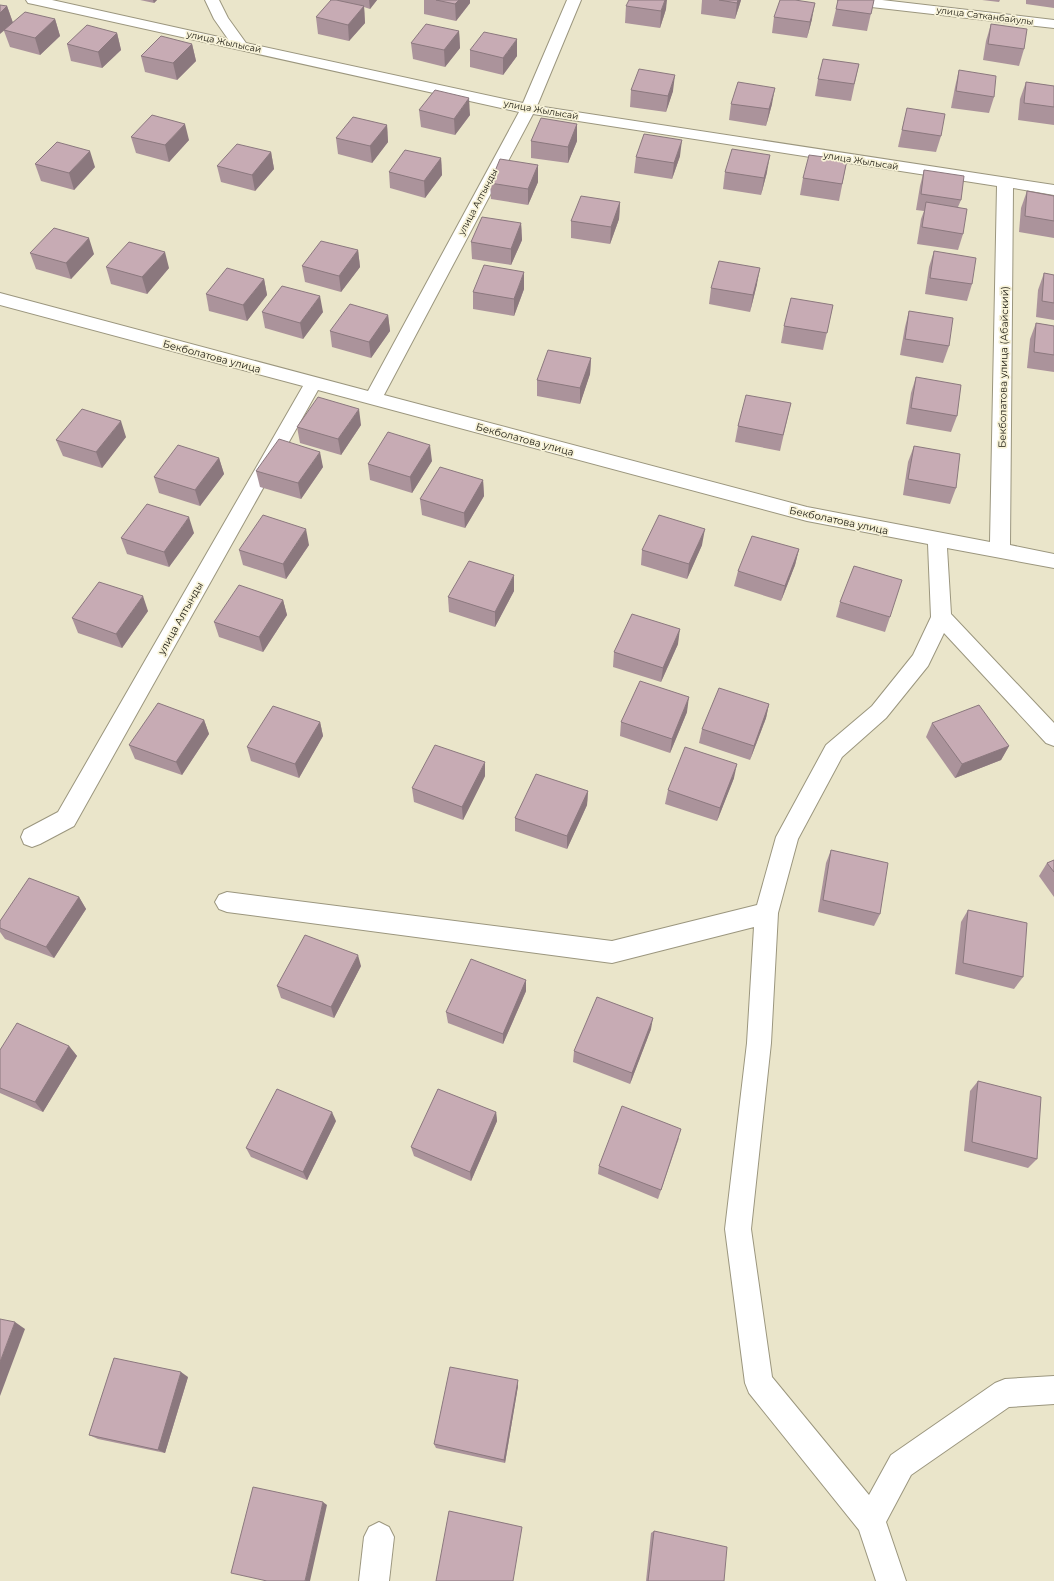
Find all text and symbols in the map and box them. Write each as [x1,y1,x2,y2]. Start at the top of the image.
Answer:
street label: улица Сатканбайулы [935,4,1034,27]
street label: улица Жылысай [185,28,262,55]
street label: улица Жылысай [502,97,579,122]
street label: улица Жылысай [822,149,899,172]
street label: улица Алтынды [455,167,500,238]
street label: Бекболатова улица (Абайский) [996,286,1011,448]
street label: Бекболатова улица [161,337,262,376]
street label: Бекболатова улица [474,420,575,459]
street label: Бекболатова улица [788,504,890,537]
street label: улица Алтынды [155,580,206,658]

